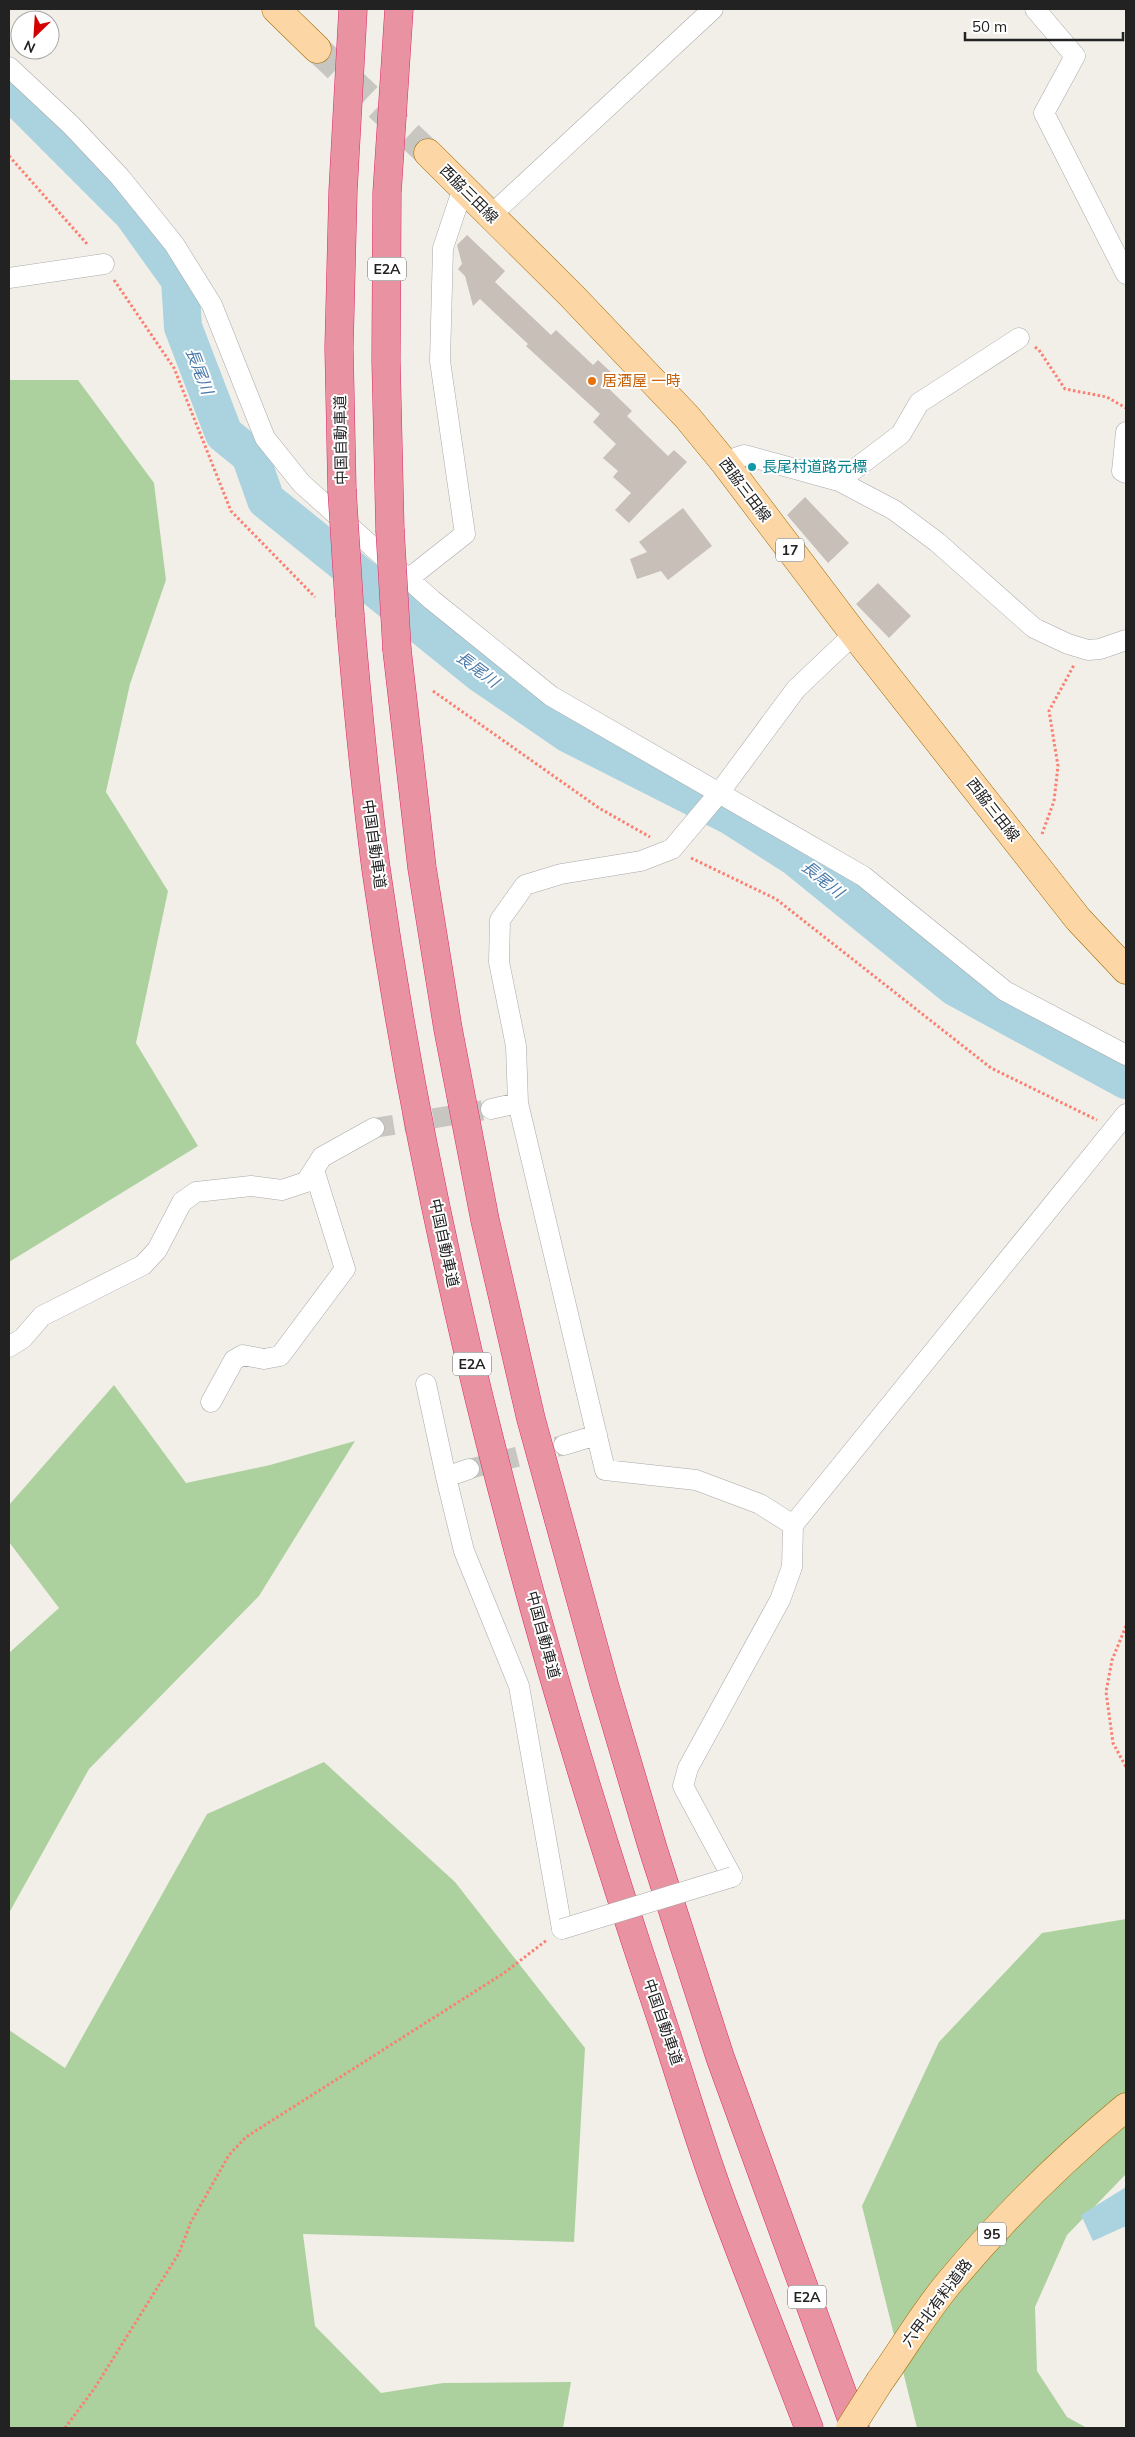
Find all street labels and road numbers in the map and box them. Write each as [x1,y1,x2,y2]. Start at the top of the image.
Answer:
street label: 西脇三田線 [436,160,503,227]
road number: E2A [368,258,406,280]
street label: 中国自動車道 [330,395,351,485]
street label: 西脇三田線 [715,454,776,525]
road number: 17 [776,538,804,562]
street label: 西脇三田線 [963,774,1024,845]
street label: 中国自動車道 [359,798,390,890]
street label: 中国自動車道 [426,1197,463,1289]
road number: E2A [453,1352,491,1376]
street label: 中国自動車道 [523,1589,564,1681]
street label: 中国自動車道 [640,1976,687,2067]
road number: 95 [978,2222,1006,2246]
street label: 六甲北有料道路 [897,2255,976,2350]
road number: E2A [788,2286,826,2308]

